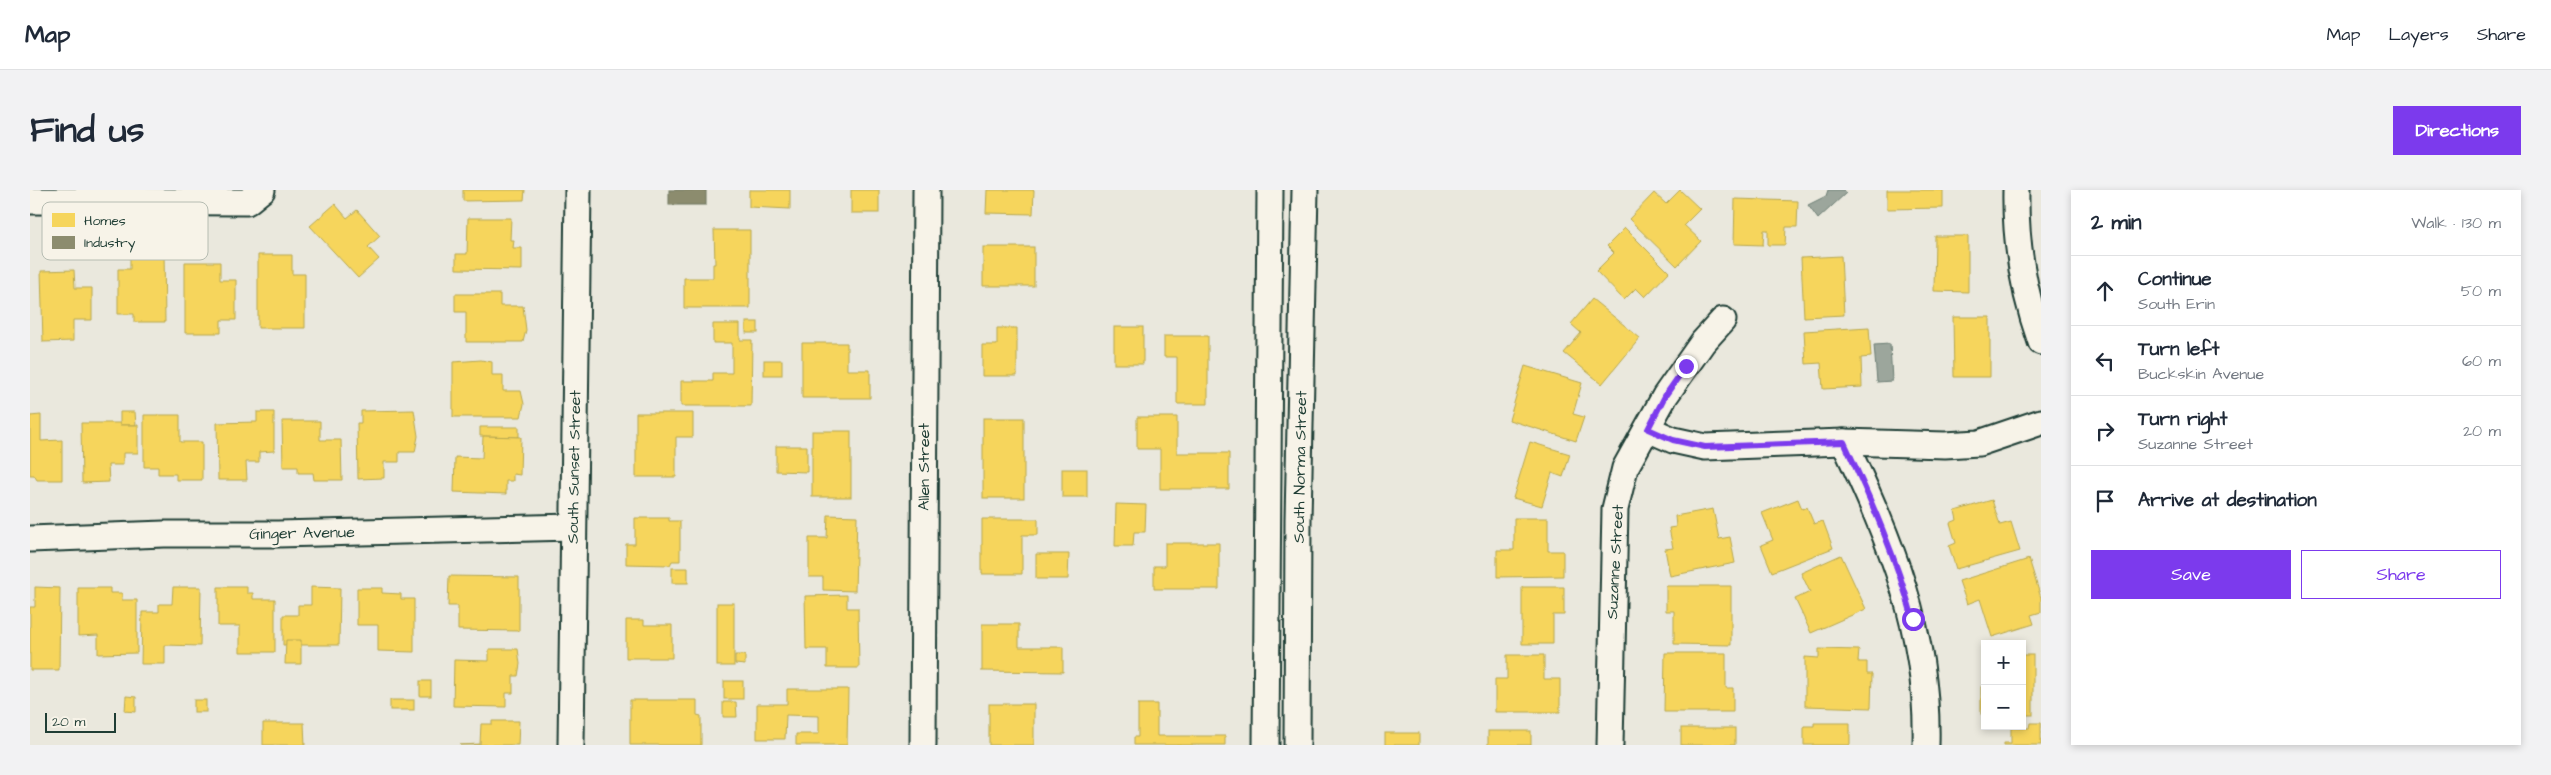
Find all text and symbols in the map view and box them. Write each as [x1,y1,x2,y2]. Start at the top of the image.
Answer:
text: Map [25,18,70,52]
text: Map [2326,22,2360,47]
text: Layers [2388,22,2449,47]
text: Share [2477,22,2526,47]
text: Find us [30,106,144,155]
button: Directions [2393,106,2521,155]
legend [42,202,208,260]
text: 2 min [2091,208,2141,237]
text: Homes [84,211,126,231]
text: Walk · 130 m [2411,212,2501,234]
text: Industry [84,233,136,253]
text: Continue [2138,266,2212,293]
icon: ahead [2091,277,2119,305]
text: 50 m [2461,280,2501,302]
text: South Erin [2138,293,2215,315]
text: Turn left [2138,336,2219,363]
icon: left [2091,347,2119,375]
text: 60 m [2462,350,2501,372]
route end [1675,355,1698,378]
text: Buckskin Avenue [2138,363,2264,385]
street label: South Sunset Street [562,390,586,544]
street label: South Norma Street [1288,390,1312,543]
text: Turn right [2138,406,2227,433]
icon: right [2091,417,2119,445]
text: 20 m [2463,420,2501,442]
street label: Allen Street [913,423,935,511]
text: Suzanne Street [2138,433,2253,455]
icon: arrive [2091,487,2119,515]
text: Arrive at destination [2138,487,2317,514]
street label: Suzanne Street [1601,504,1629,620]
street label: Ginger Avenue [249,521,355,546]
button: Save [2091,550,2291,599]
button: Share [2301,550,2501,599]
route start [1902,608,1925,631]
map controls [1981,640,2026,730]
button: + [1981,640,2026,685]
button: − [1981,685,2026,730]
scale bar [45,710,116,733]
text: 20 m [52,712,85,732]

